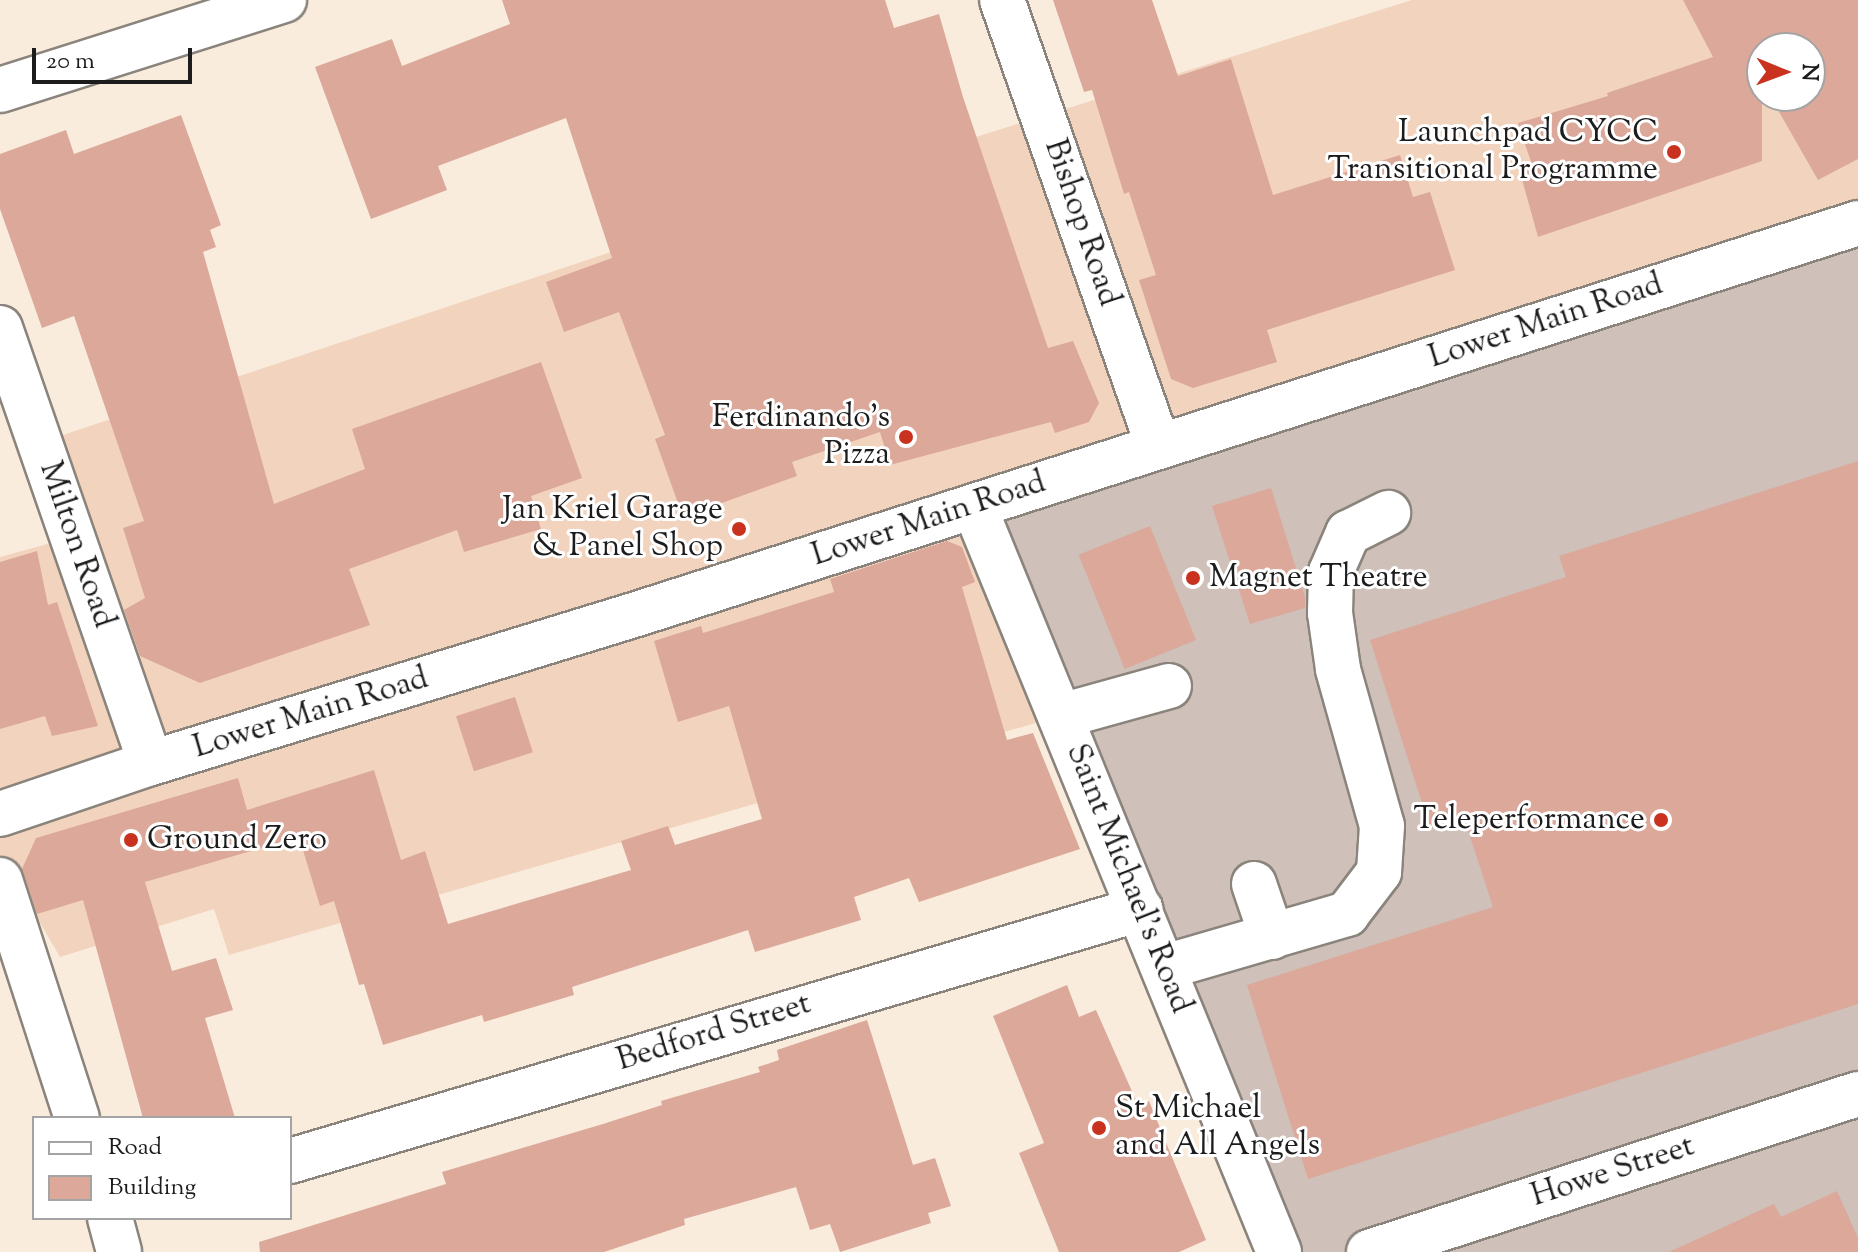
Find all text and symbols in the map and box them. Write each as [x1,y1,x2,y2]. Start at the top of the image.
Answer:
scale bar [36,32,196,82]
north arrow [1746,32,1826,112]
text: 20 m [46,45,95,79]
text: N [1792,63,1824,81]
place label: Launchpad CYCC Transitional Programme [1327,115,1658,190]
street label: Bishop Road [1035,134,1127,312]
marker: Launchpad CYCC Transitional Programme [1665,143,1683,161]
street label: Lower Main Road [1424,266,1668,378]
place label: Ferdinando's Pizza [712,400,890,475]
marker: Ferdinando's Pizza [897,428,915,446]
street label: Milton Road [30,457,122,633]
street label: Lower Main Road [807,464,1051,576]
place label: Jan Kriel Garage & Panel Shop [502,492,723,567]
marker: Jan Kriel Garage & Panel Shop [730,520,748,538]
place label: Magnet Theatre [1209,559,1428,597]
marker: Magnet Theatre [1184,569,1202,587]
street label: Lower Main Road [189,660,433,768]
street label: Saint Michael's Road [1056,739,1200,1019]
place label: Teleperformance [1414,801,1645,839]
marker: Teleperformance [1652,811,1670,829]
place label: Ground Zero [147,821,327,859]
marker: Ground Zero [122,831,140,849]
street label: Bedford Street [612,985,816,1081]
place label: St Michael and All Angels [1115,1091,1320,1166]
legend [32,1116,292,1220]
marker: St Michael and All Angels [1090,1119,1108,1137]
street label: Howe Street [1527,1128,1699,1216]
text: Road [108,1131,162,1165]
text: Building [108,1171,196,1205]

